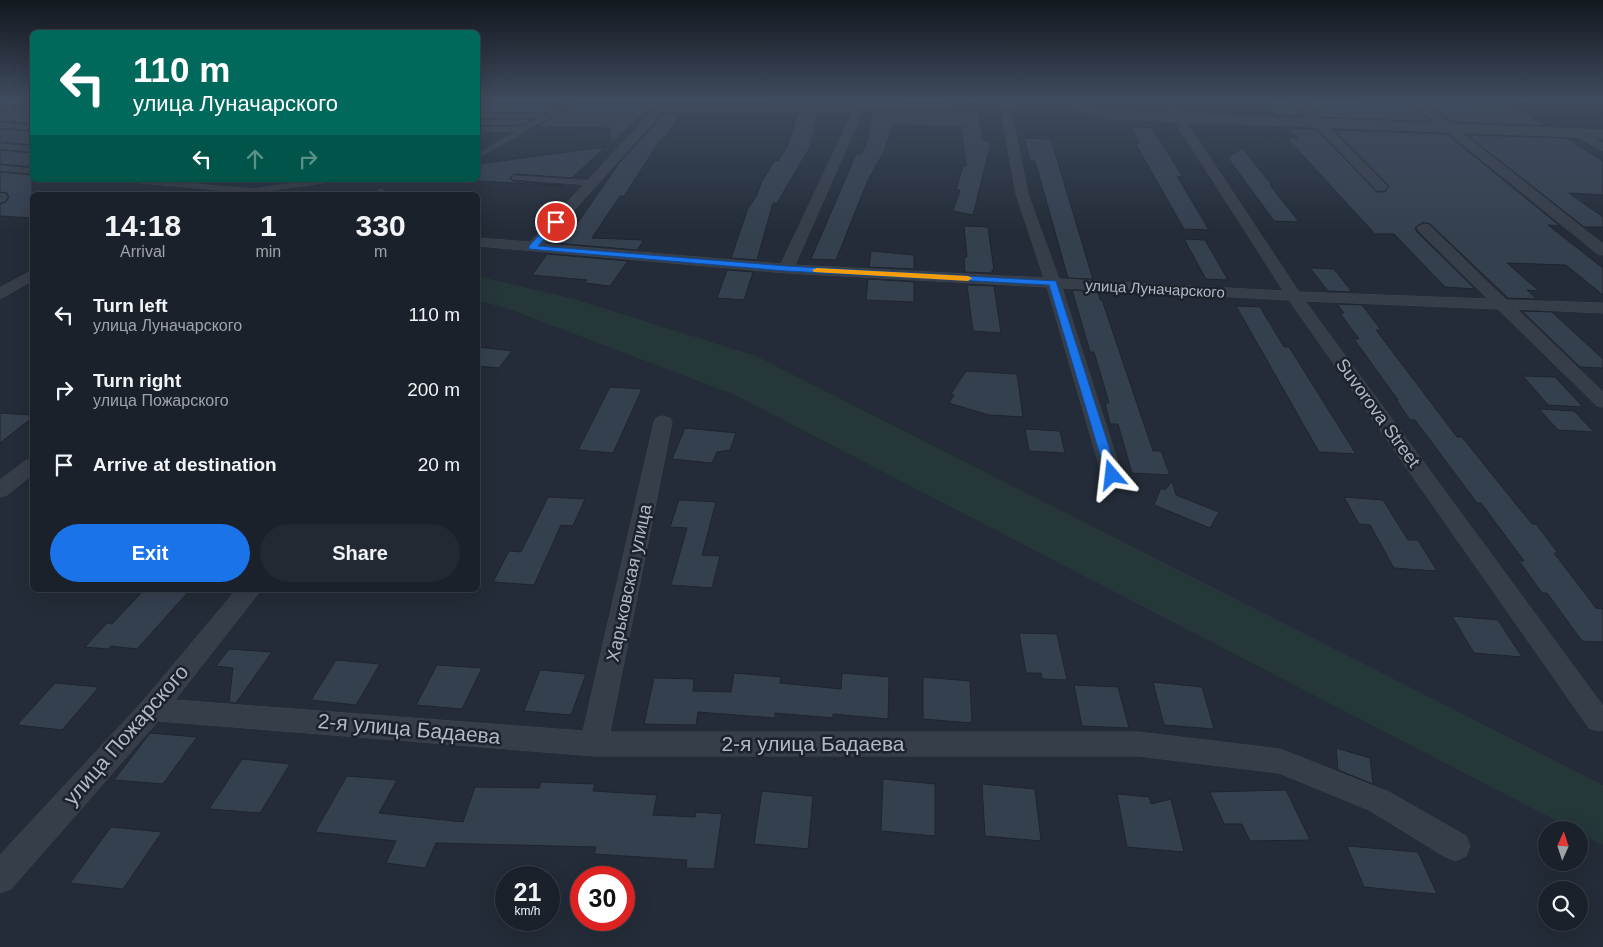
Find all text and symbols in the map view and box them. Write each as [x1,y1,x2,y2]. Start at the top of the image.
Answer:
icon: left [50,50,115,115]
text: 110 m [133,50,230,89]
text: улица Луначарского [133,91,338,116]
icon: left [188,145,216,173]
icon: ahead [241,145,269,173]
icon: right [294,145,322,173]
pin [535,201,577,243]
icon: arrive [542,208,570,236]
text: 14:18 [104,209,181,242]
text: 1 [260,209,277,242]
text: 330 [356,209,406,242]
text: Arrival [120,243,165,260]
text: min [255,243,281,260]
text: m [374,243,387,260]
street label: улица Луначарского [1085,276,1225,301]
text: Turn left [93,295,168,316]
icon: left [50,301,78,329]
text: 110 m [409,304,460,325]
text: улица Луначарского [93,317,242,334]
street label: Suvorova Street [1332,355,1424,471]
text: Turn right [93,370,181,391]
icon: right [50,376,78,404]
text: 200 m [407,379,460,400]
text: улица Пожарского [93,392,229,409]
position arrow [1085,448,1137,500]
icon: arrive [50,451,78,479]
text: Arrive at destination [93,454,277,475]
text: 20 m [418,454,460,475]
street label: Харьковская улица [603,502,656,664]
button: Exit [50,524,250,582]
button: Share [260,524,460,582]
street label: улица Пожарского [59,660,193,809]
street label: 2-я улица Бадаева [317,709,502,748]
street label: 2-я улица Бадаева [721,732,905,755]
north arrow [1538,821,1588,871]
map controls [1538,821,1588,931]
speed limit sign: 30 [570,866,635,931]
text: 21 [514,878,541,906]
button: search [1538,881,1588,931]
text: km/h [514,904,541,918]

